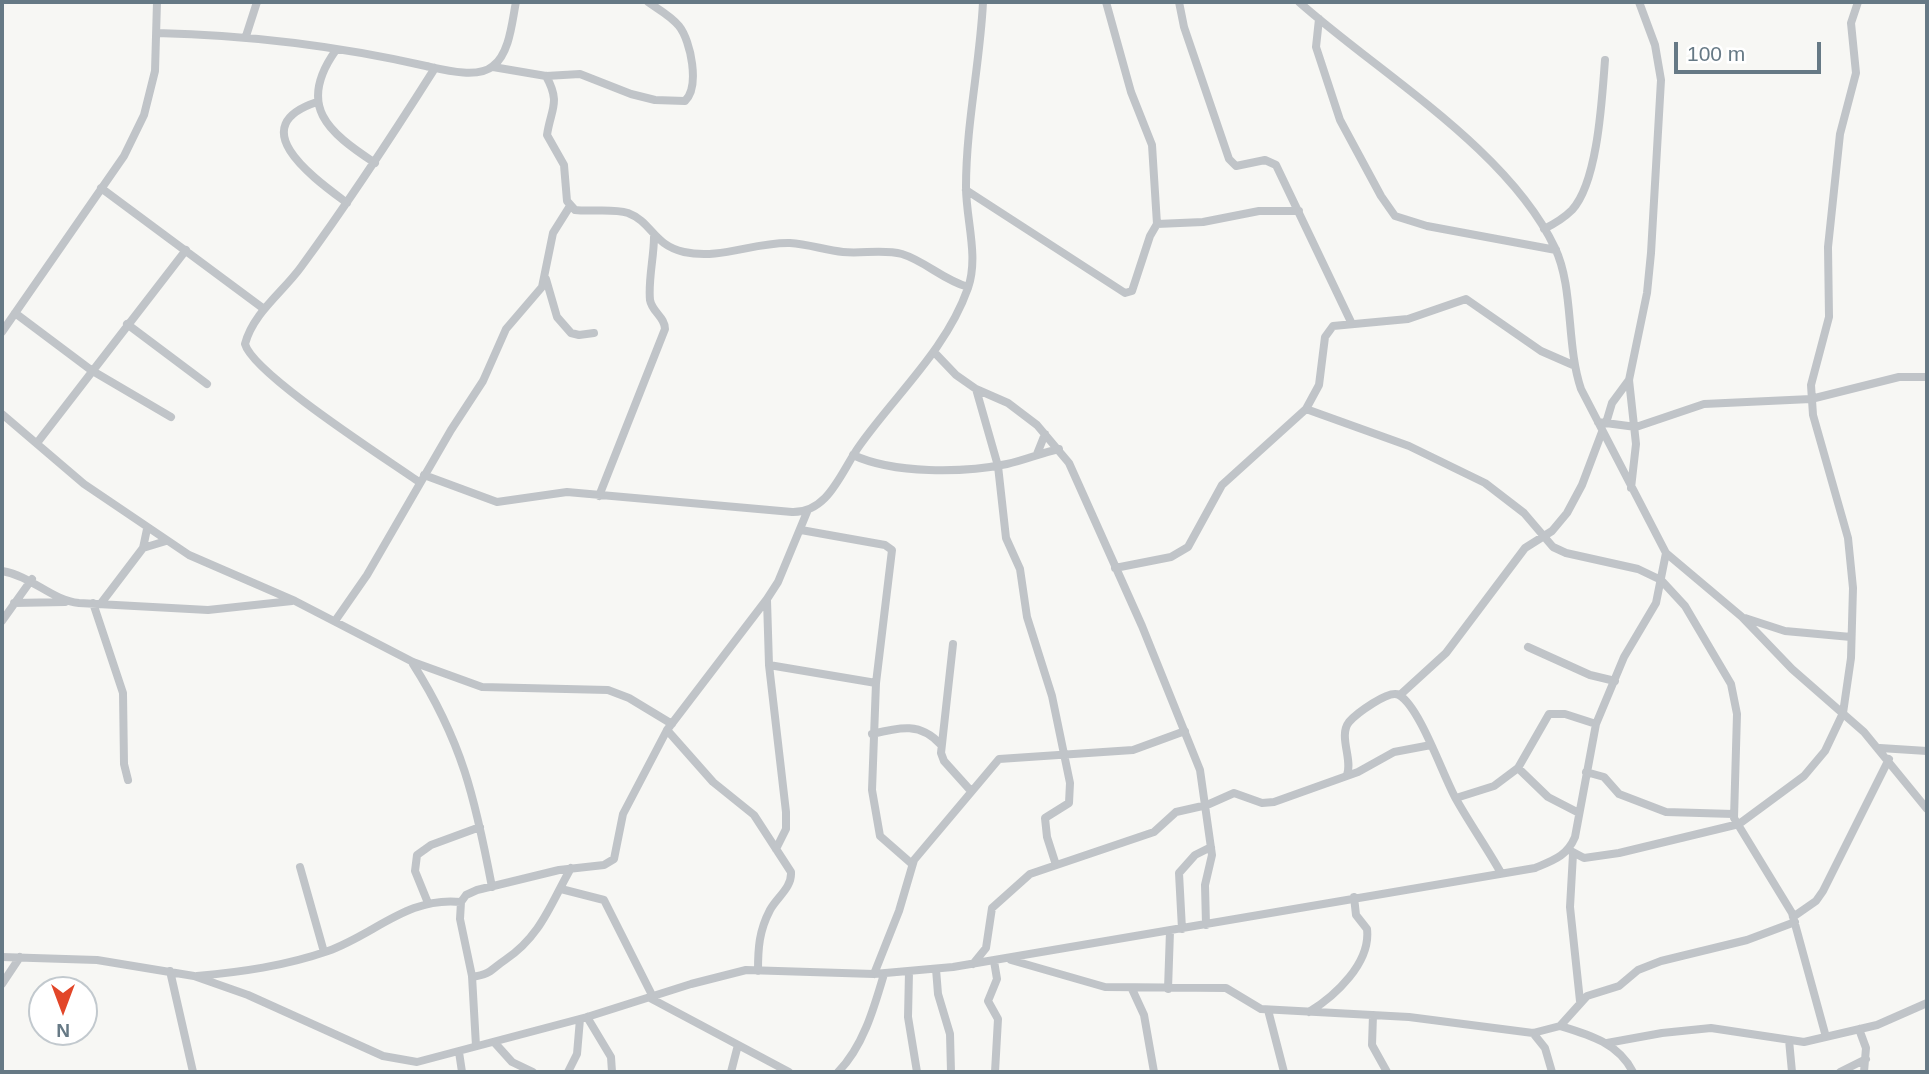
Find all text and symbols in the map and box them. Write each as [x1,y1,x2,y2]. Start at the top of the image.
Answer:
scale bar [1677,28,1824,72]
text: 100 m [1687,42,1745,65]
north arrow [28,976,98,1046]
text: N [56,1020,70,1041]

